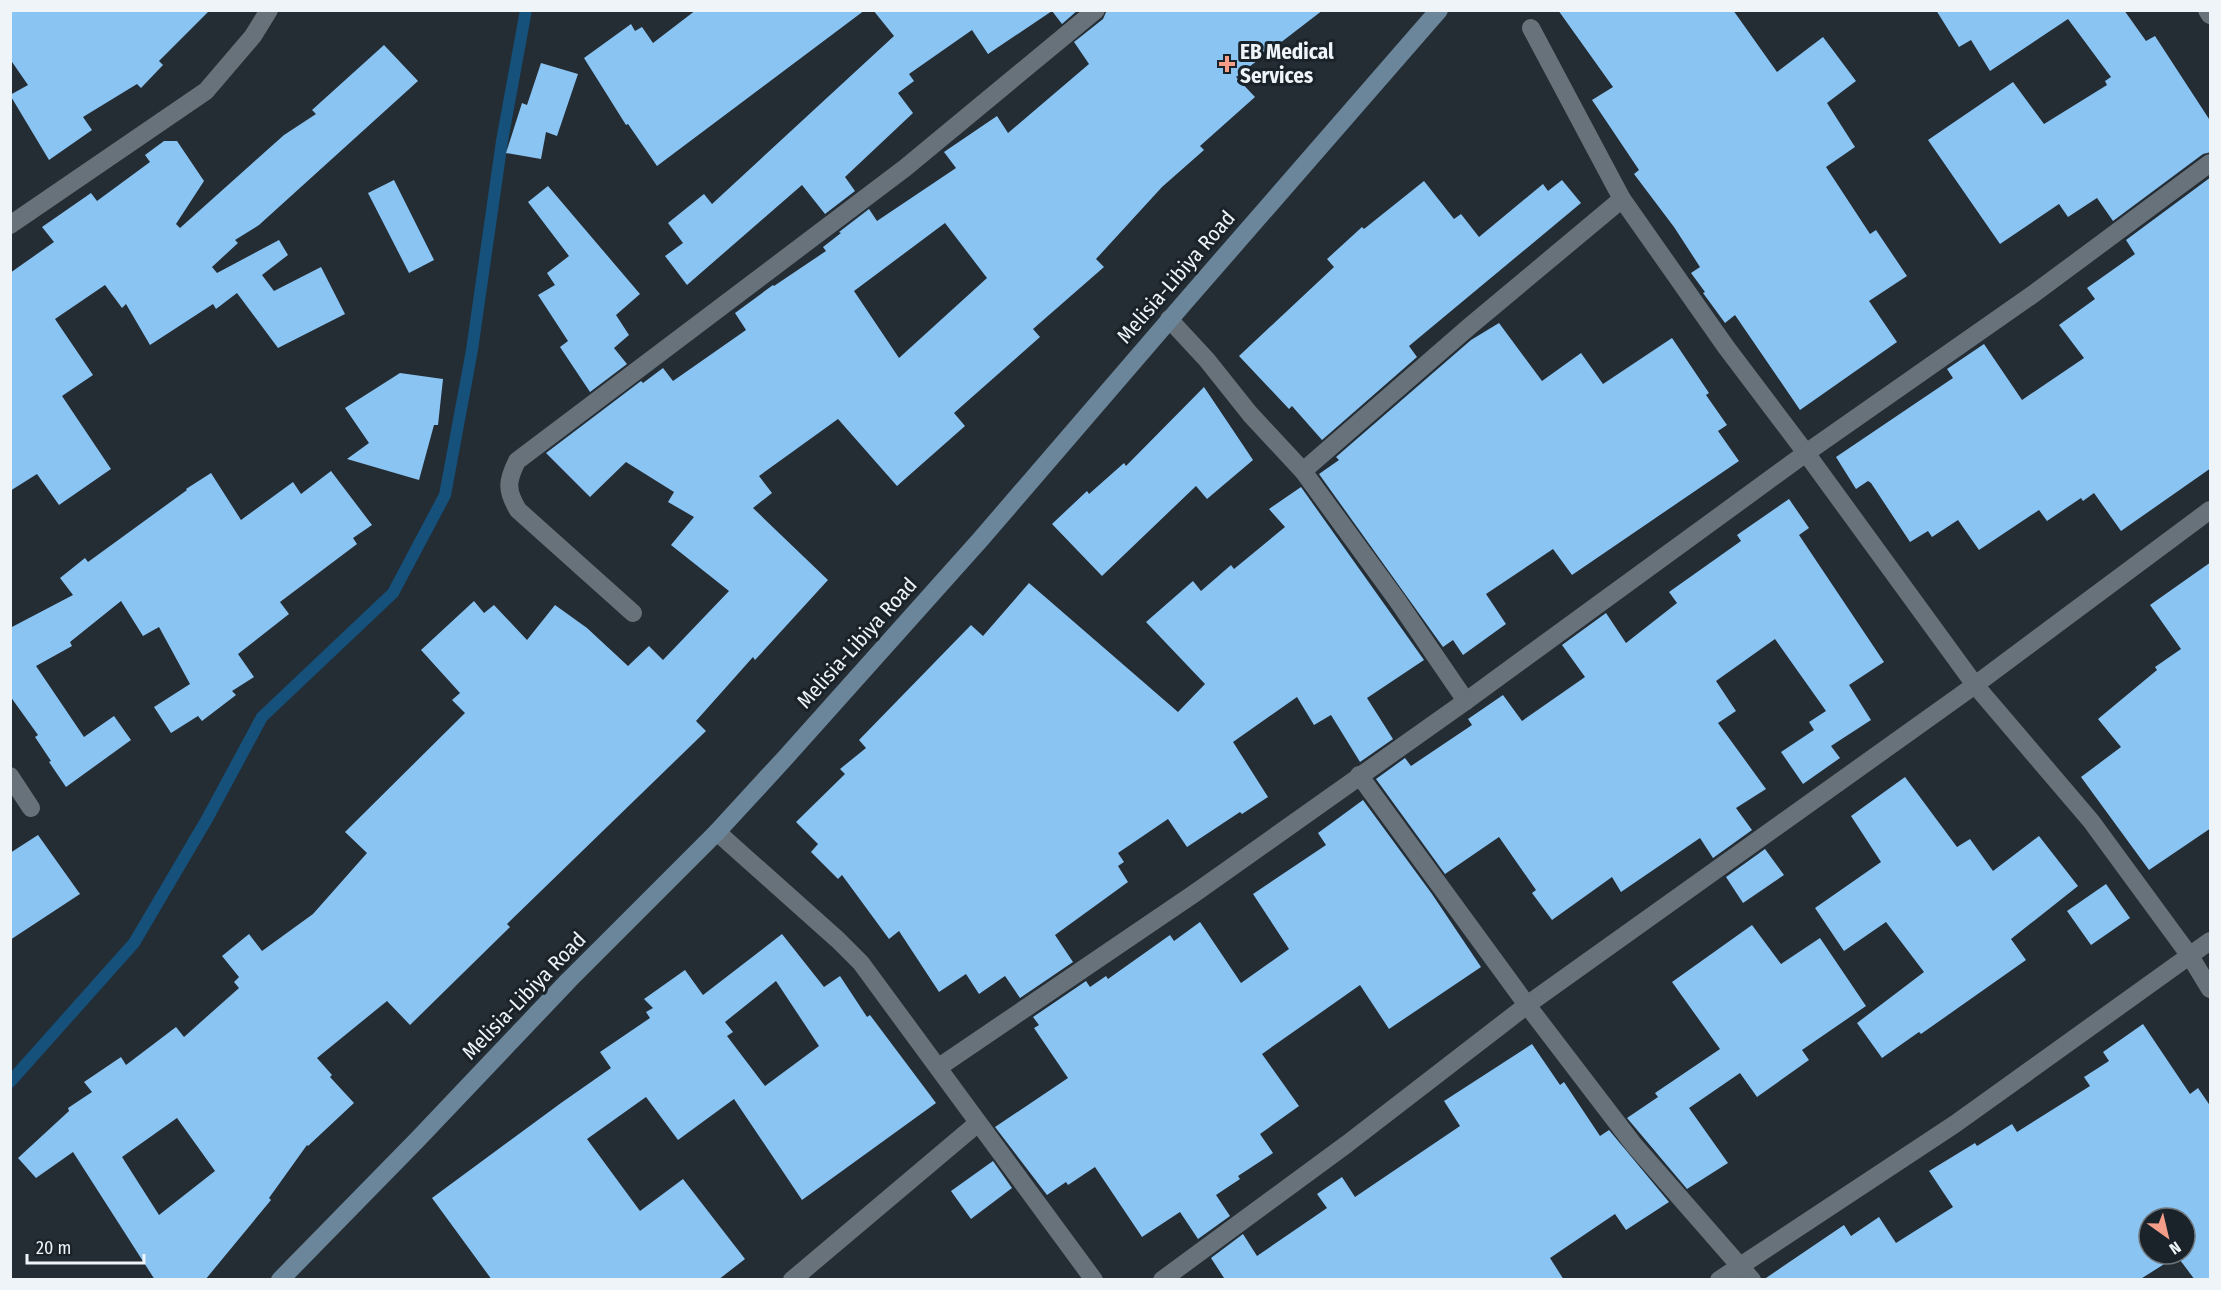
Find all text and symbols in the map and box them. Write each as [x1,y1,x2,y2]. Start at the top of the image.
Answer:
place label: EB Medical Services [1240,39,1334,89]
marker: EB Medical Services [1218,55,1236,73]
street label: Melisia-Libiya Road [1111,205,1241,349]
street label: Melisia-Libiya Road [791,572,923,714]
street label: Melisia-Libiya Road [457,927,591,1065]
north arrow [2137,1206,2197,1266]
scale bar [27,1227,144,1265]
text: 20 m [36,1237,71,1259]
text: N [2166,1237,2184,1259]

